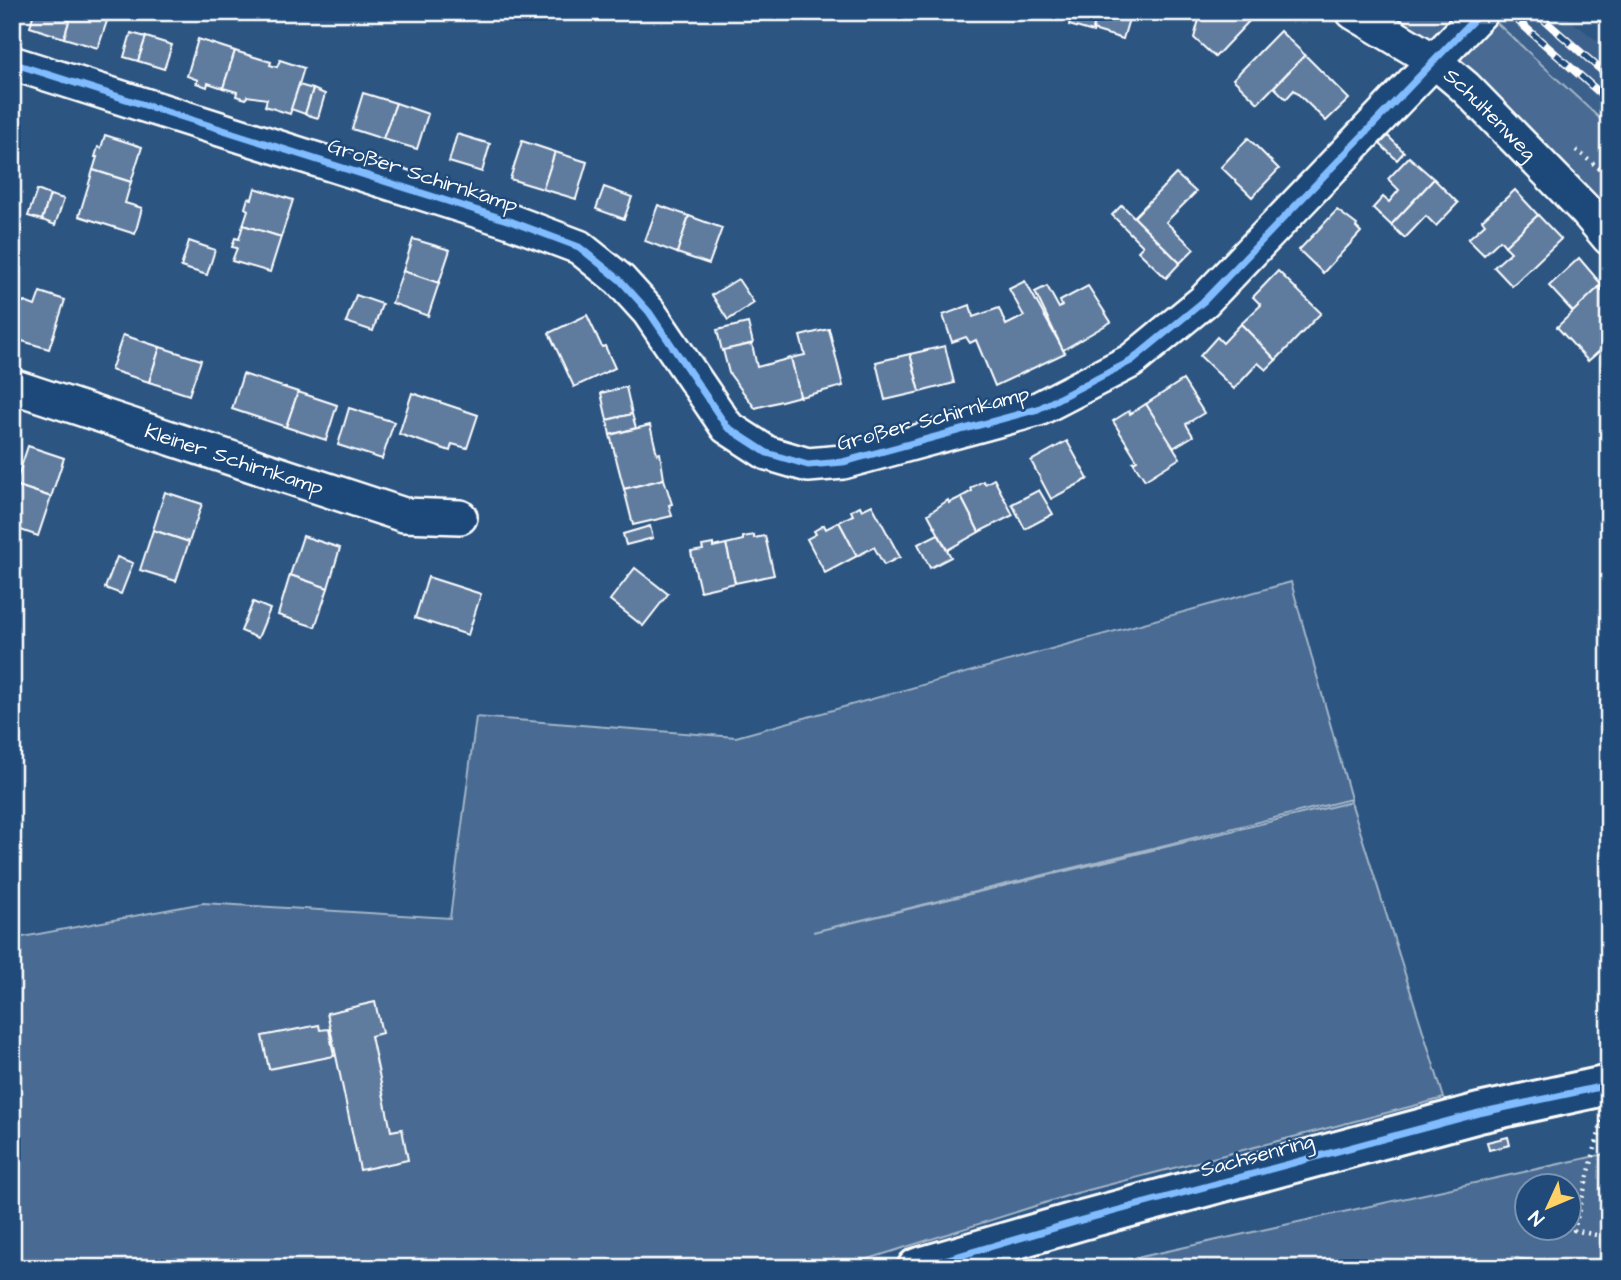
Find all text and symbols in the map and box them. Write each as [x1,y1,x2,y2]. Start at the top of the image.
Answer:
street label: Schultenweg [1437,61,1543,169]
street label: Großer Schirnkamp [324,131,522,221]
street label: Großer Schirnkamp [834,379,1033,459]
street label: Kleiner Schirnkamp [141,417,328,504]
street label: Sachsenring [1197,1126,1318,1186]
north arrow [1512,1172,1582,1242]
text: N [1523,1204,1551,1231]

